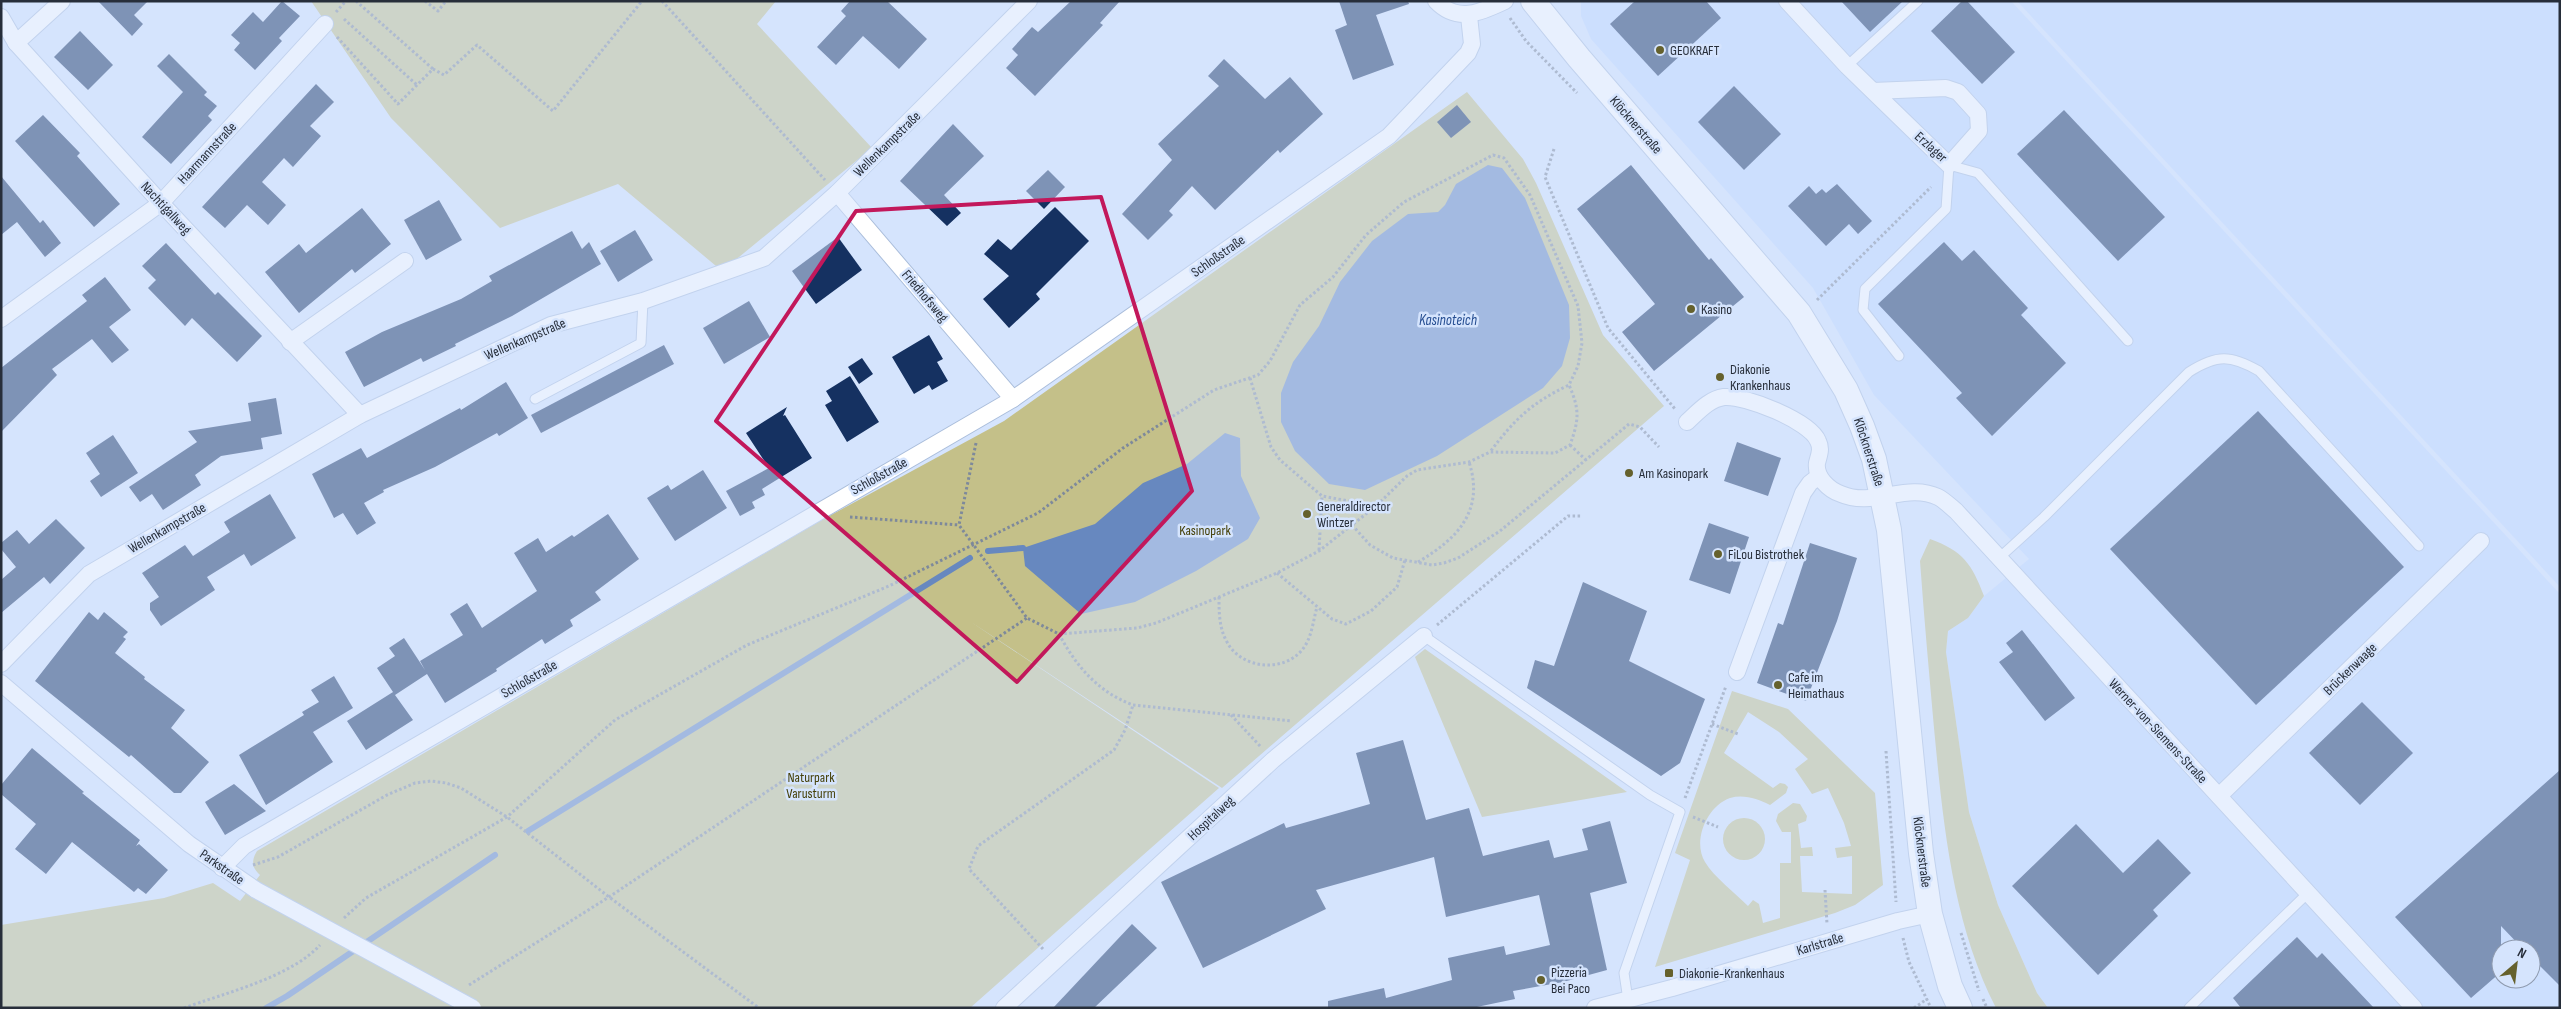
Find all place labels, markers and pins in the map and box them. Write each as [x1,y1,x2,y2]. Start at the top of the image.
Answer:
place label: GEOKRAFT [1670,42,1720,59]
marker: GEOKRAFT [1654,44,1666,56]
place label: Kasino [1701,301,1732,318]
marker: Kasino [1685,303,1697,315]
place label: Diakonie Krankenhaus [1730,361,1790,394]
marker: Diakonie Krankenhaus [1714,371,1726,383]
place label: Am Kasinopark [1638,465,1709,482]
marker: Am Kasinopark [1623,467,1635,479]
place label: Generaldirector Wintzer [1317,498,1390,531]
marker: Generaldirector Wintzer [1301,508,1313,520]
place label: FiLou Bistrothek [1728,546,1805,563]
marker: FiLou Bistrothek [1712,548,1724,560]
place label: Cafe im Heimathaus [1788,669,1844,702]
marker: Cafe im Heimathaus [1772,679,1784,691]
place label: Pizzeria Bei Paco [1551,964,1590,997]
place label: Diakonie-Krankenhaus [1679,965,1785,982]
marker: Diakonie-Krankenhaus [1663,967,1675,979]
marker: Pizzeria Bei Paco [1535,974,1547,986]

